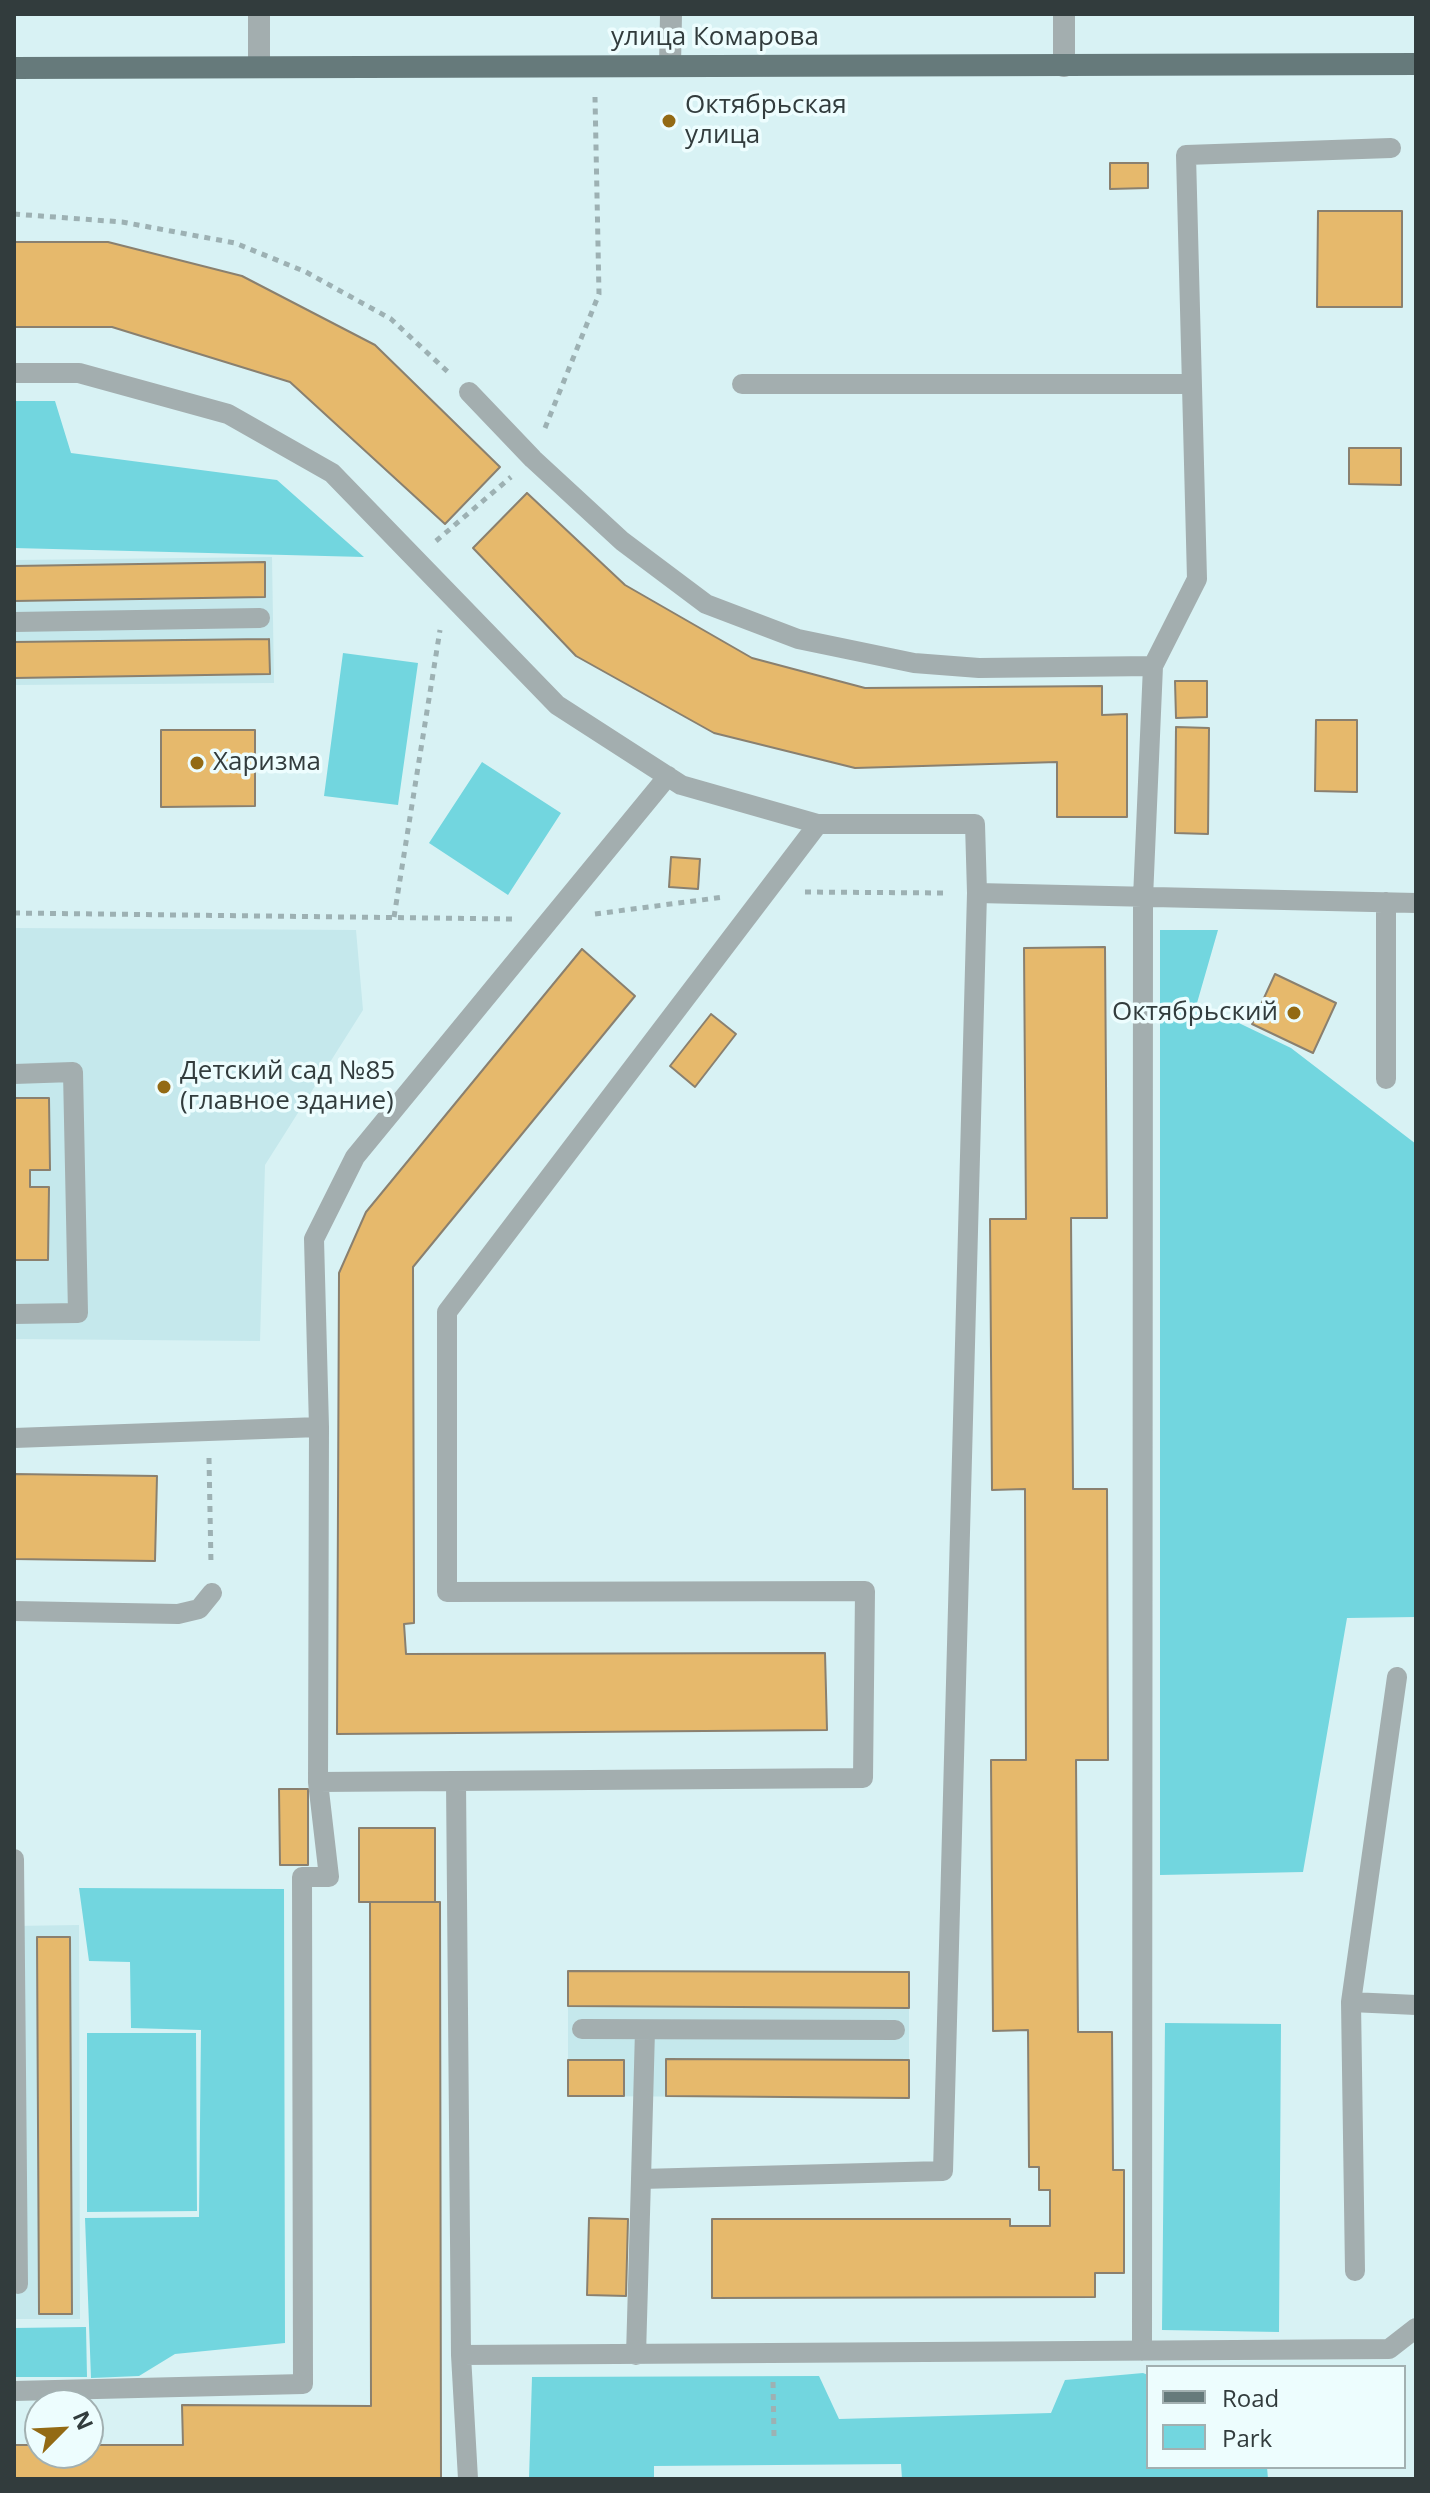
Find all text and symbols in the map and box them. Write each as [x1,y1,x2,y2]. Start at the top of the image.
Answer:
street label: улица Комарова [611,22,819,54]
place label: Октябрьская улица [685,90,847,152]
marker: Октябрьская улица [660,112,678,130]
place label: Харизма [213,747,321,779]
marker: Харизма [188,754,206,772]
place label: Октябрьский [1112,997,1278,1029]
marker: Октябрьский [1285,1004,1303,1022]
place label: Детский сад №85 (главное здание) [180,1056,395,1118]
marker: Детский сад №85 (главное здание) [155,1078,173,1096]
legend [1146,2365,1406,2469]
text: Road [1222,2381,1279,2414]
north arrow [24,2389,104,2469]
text: N [67,2406,101,2434]
text: Park [1222,2421,1272,2454]

